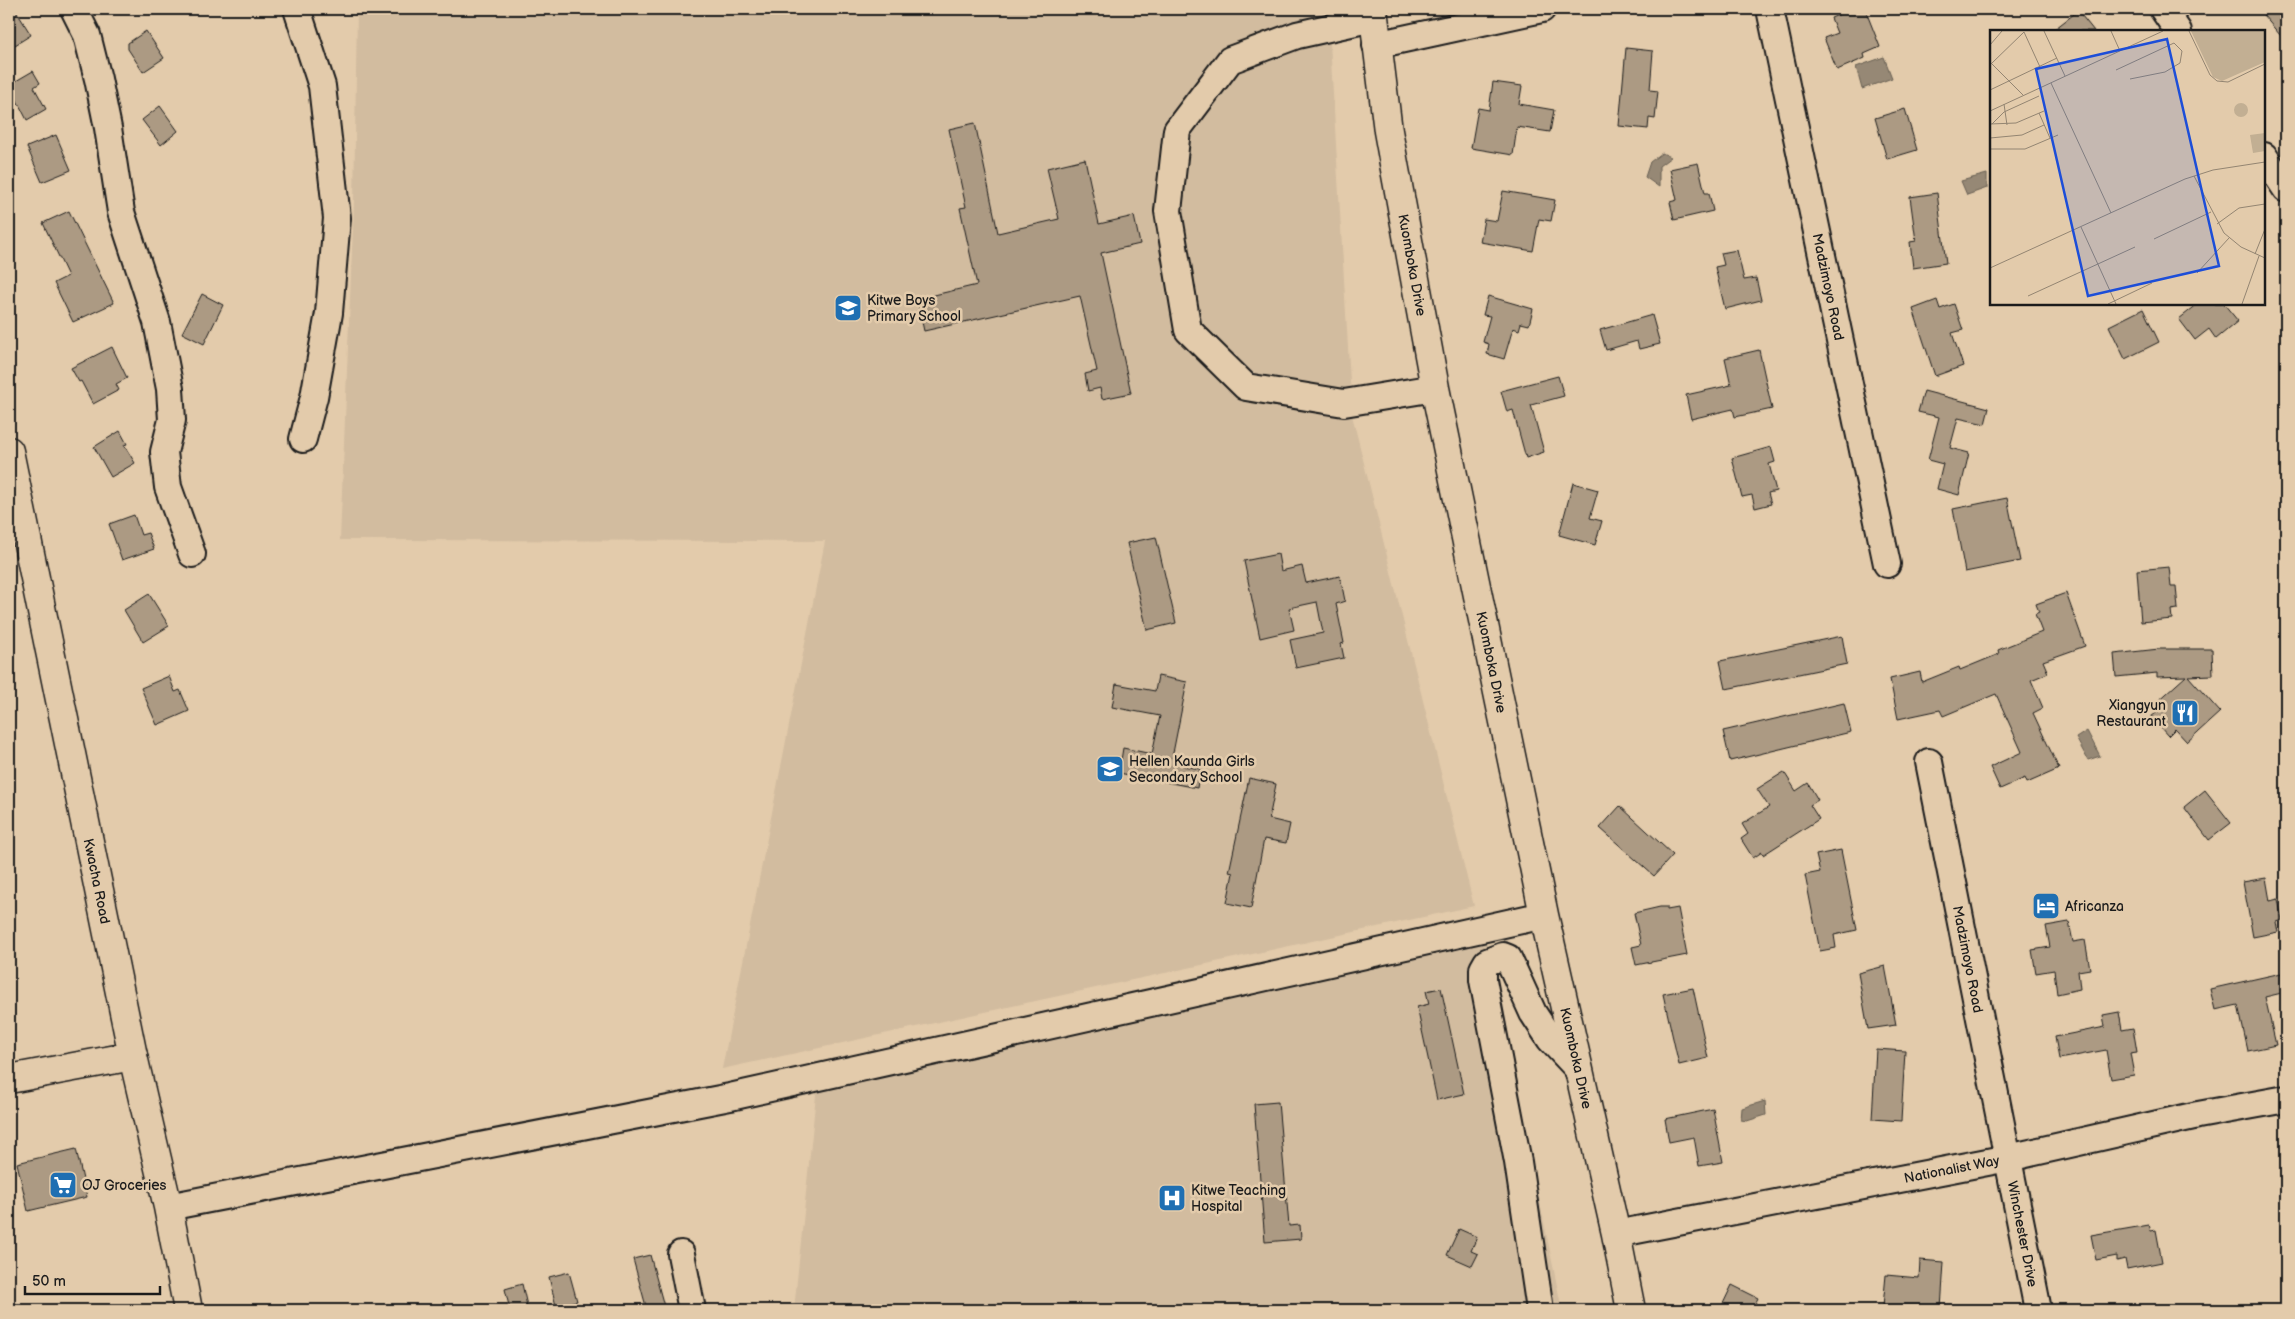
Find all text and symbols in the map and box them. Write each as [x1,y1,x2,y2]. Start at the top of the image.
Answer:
inset map [1990,30,2265,305]
street label: Kuomboka Drive [1394,213,1430,317]
street label: Madzimoyo Road [1809,232,1848,342]
place label: Kitwe Boys Primary School [867,292,961,325]
school or university icon: Kitwe Boys Primary School [833,293,863,323]
street label: Kuomboka Drive [1472,610,1510,714]
place label: Xiangyun Restaurant [2096,697,2167,730]
restaurant icon: Xiangyun Restaurant [2170,698,2200,728]
place label: Hellen Kaunda Girls Secondary School [1129,753,1255,786]
school or university icon: Hellen Kaunda Girls Secondary School [1095,754,1125,784]
street label: Kwacha Road [80,837,114,925]
hotel icon: Africanza [2031,891,2061,921]
place label: Africanza [2065,898,2124,915]
street label: Madzimoyo Road [1949,904,1987,1014]
street label: Kuomboka Drive [1556,1006,1595,1110]
street label: Nationalist Way [1903,1152,2002,1187]
supermarket icon: OJ Groceries [48,1170,78,1200]
place label: OJ Groceries [82,1177,167,1194]
street label: Winchester Drive [2003,1179,2041,1288]
place label: Kitwe Teaching Hospital [1191,1182,1286,1215]
hospital icon: Kitwe Teaching Hospital [1157,1183,1187,1213]
scale bar [25,1264,160,1296]
text: 50 m [32,1272,66,1291]

